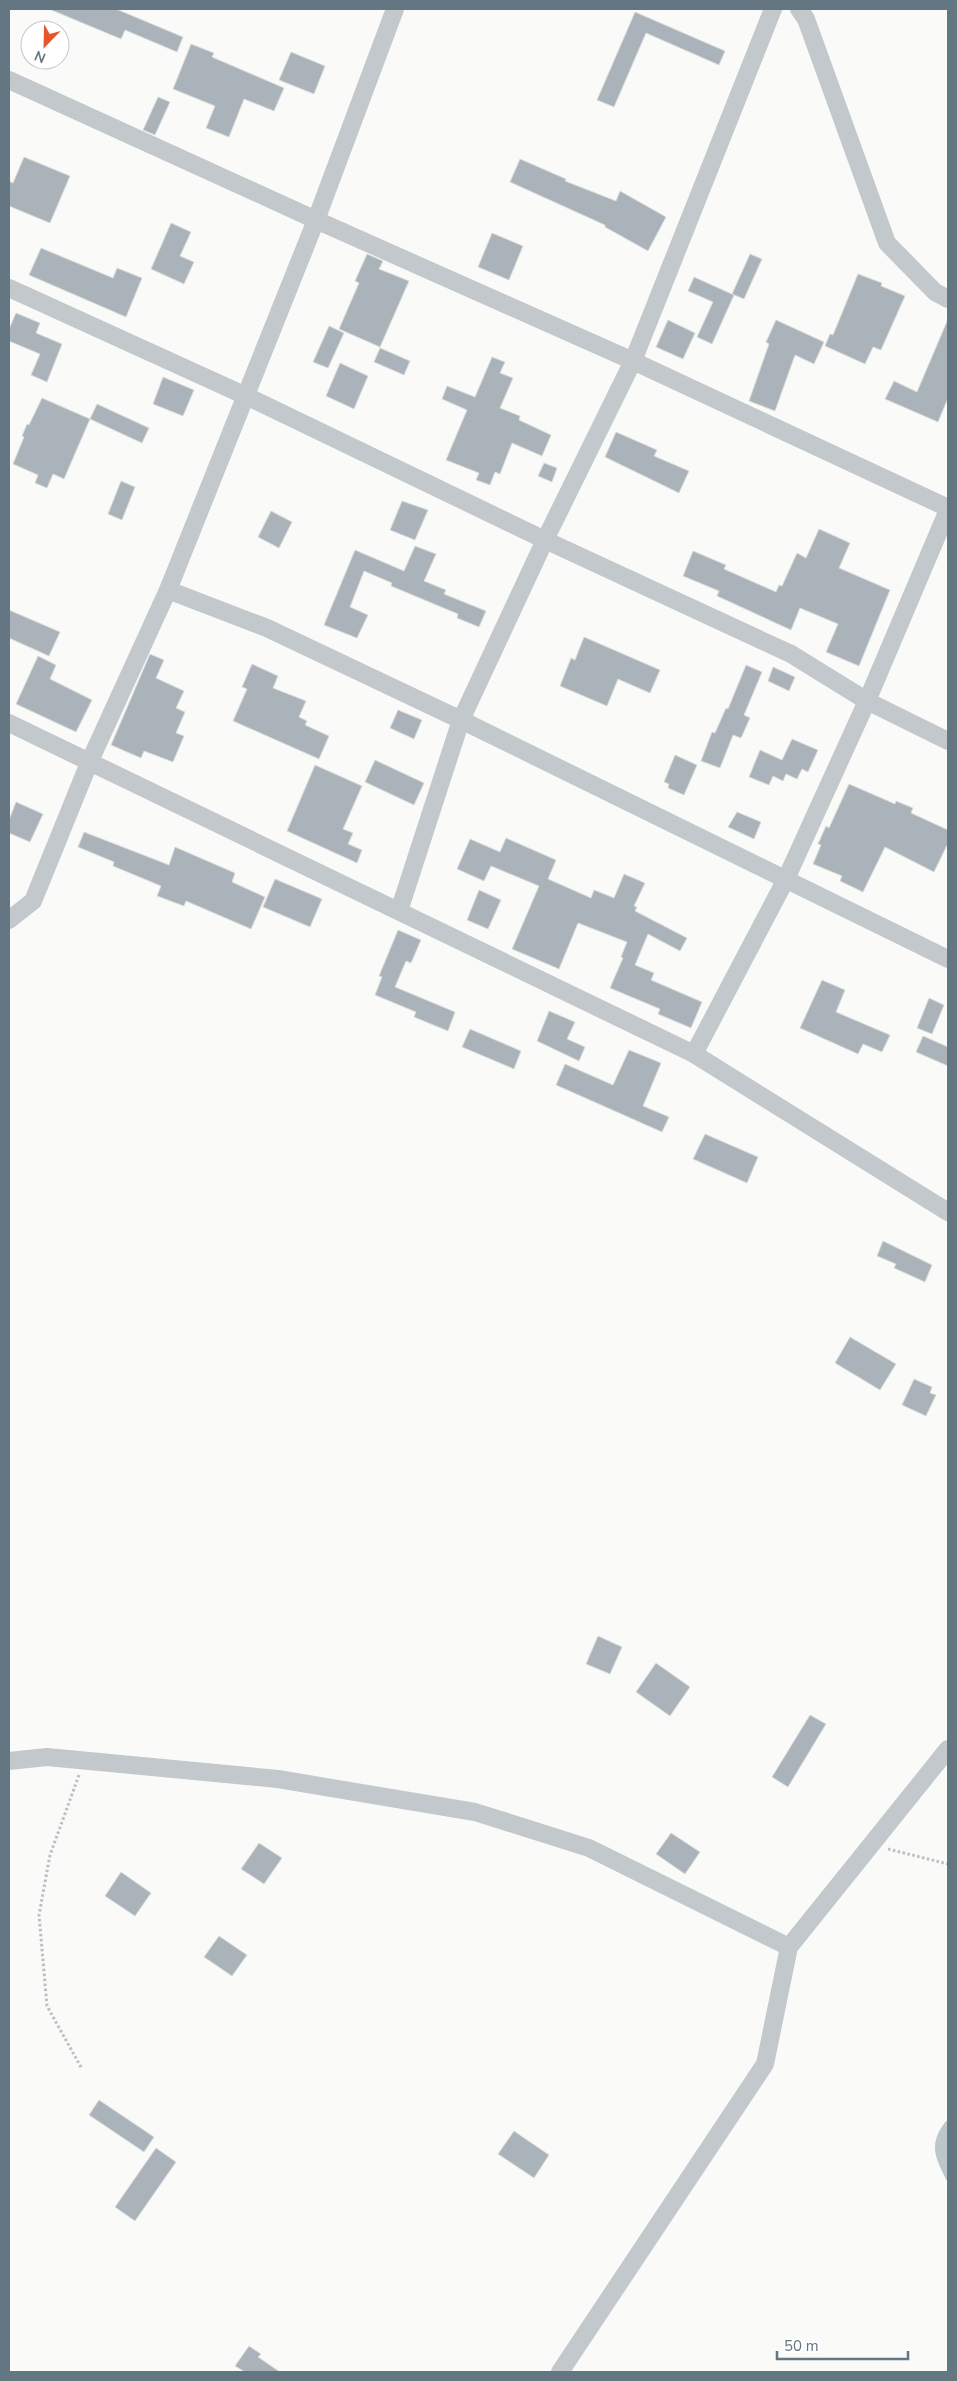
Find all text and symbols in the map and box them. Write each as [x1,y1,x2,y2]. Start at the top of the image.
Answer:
north arrow [20,20,70,70]
text: N [32,46,49,67]
scale bar [777,2328,908,2360]
text: 50 m [784,2336,819,2356]

